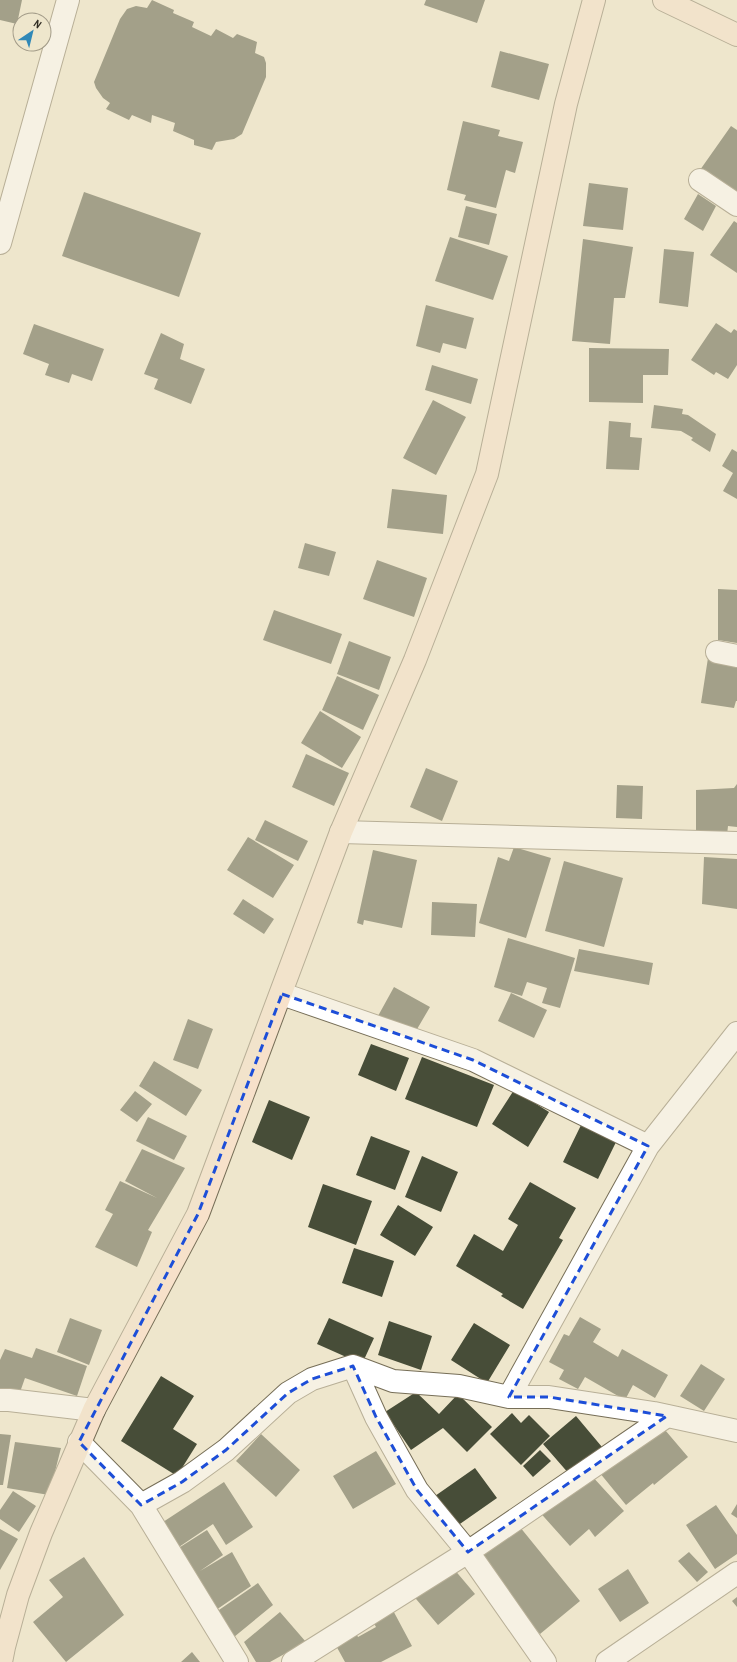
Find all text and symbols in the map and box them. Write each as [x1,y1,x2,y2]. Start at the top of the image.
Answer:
north arrow [12,12,52,52]
text: N [31,16,44,31]

